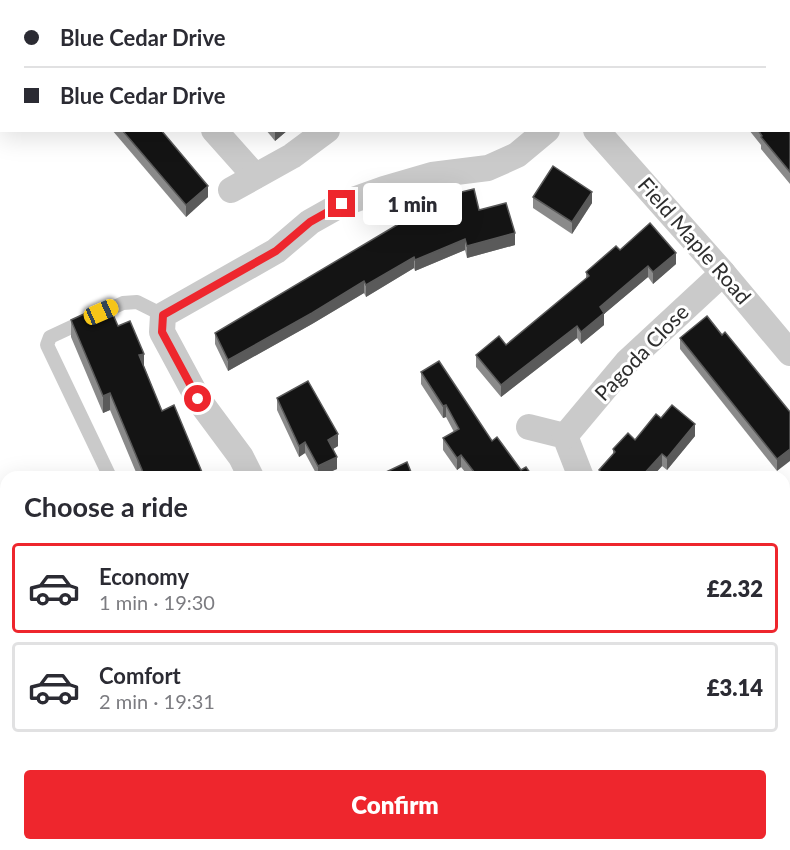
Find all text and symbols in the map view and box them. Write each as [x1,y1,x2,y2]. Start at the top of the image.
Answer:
text: Blue Cedar Drive [60,24,225,51]
text: Blue Cedar Drive [60,82,225,109]
street label: Field Maple Road [633,172,757,308]
callout: 1 min [363,183,462,225]
route end [328,190,355,217]
text: 1 min [388,192,437,216]
car [81,296,121,328]
street label: Pagoda Close [589,299,693,405]
route start [184,385,211,412]
text: Choose a ride [24,490,188,523]
icon: car [27,561,81,615]
text: Economy [99,563,189,590]
text: £2.32 [707,575,763,602]
text: 1 min · 19:30 [99,590,215,614]
icon: car [27,660,81,714]
text: Comfort [99,662,181,689]
text: £3.14 [707,674,763,701]
text: 2 min · 19:31 [99,689,215,713]
button: Confirm [24,770,766,839]

